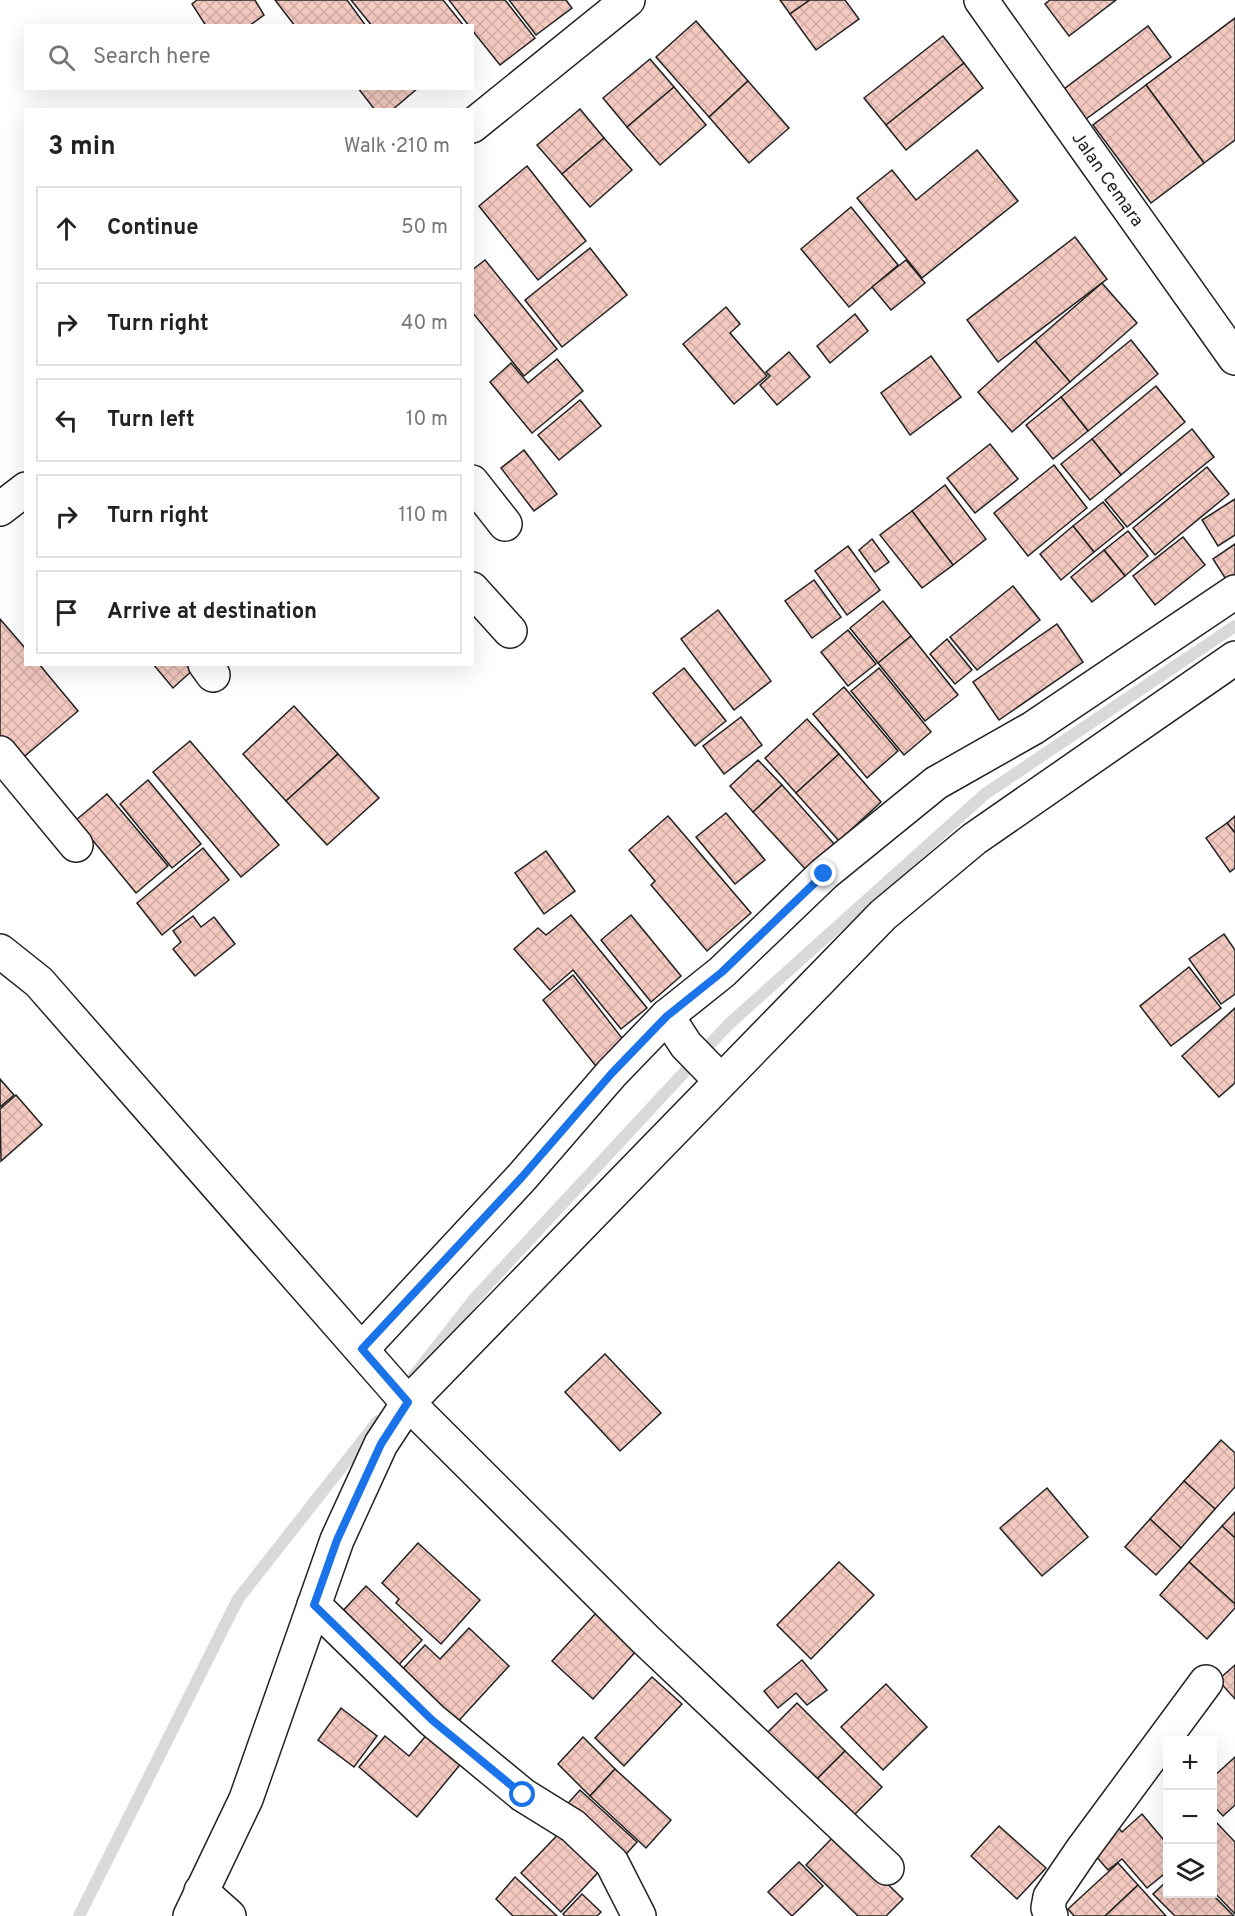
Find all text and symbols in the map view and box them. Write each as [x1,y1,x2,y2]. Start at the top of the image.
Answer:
search box [24,24,474,90]
icon: search [45,41,78,74]
text: Search here [93,44,211,71]
street label: Jalan Cemara [1066,128,1148,232]
text: 3 min [48,131,116,164]
text: Walk · 210 m [344,134,450,160]
icon: ahead [50,212,83,245]
text: Continue [107,215,198,242]
text: 50 m [401,215,448,241]
icon: right [50,308,83,341]
text: Turn right [107,311,209,338]
text: 40 m [401,311,448,337]
icon: left [50,404,83,437]
text: Turn left [107,407,195,434]
text: 10 m [406,407,448,433]
icon: right [50,500,83,533]
text: Turn right [107,503,209,530]
text: 110 m [399,503,448,529]
icon: arrive [50,596,83,629]
text: Arrive at destination [107,599,317,626]
route end [810,860,836,886]
map controls [1163,1736,1217,1898]
button: + [1163,1736,1217,1790]
route start [509,1781,535,1807]
button: − [1163,1790,1217,1844]
button: layers [1163,1844,1217,1898]

